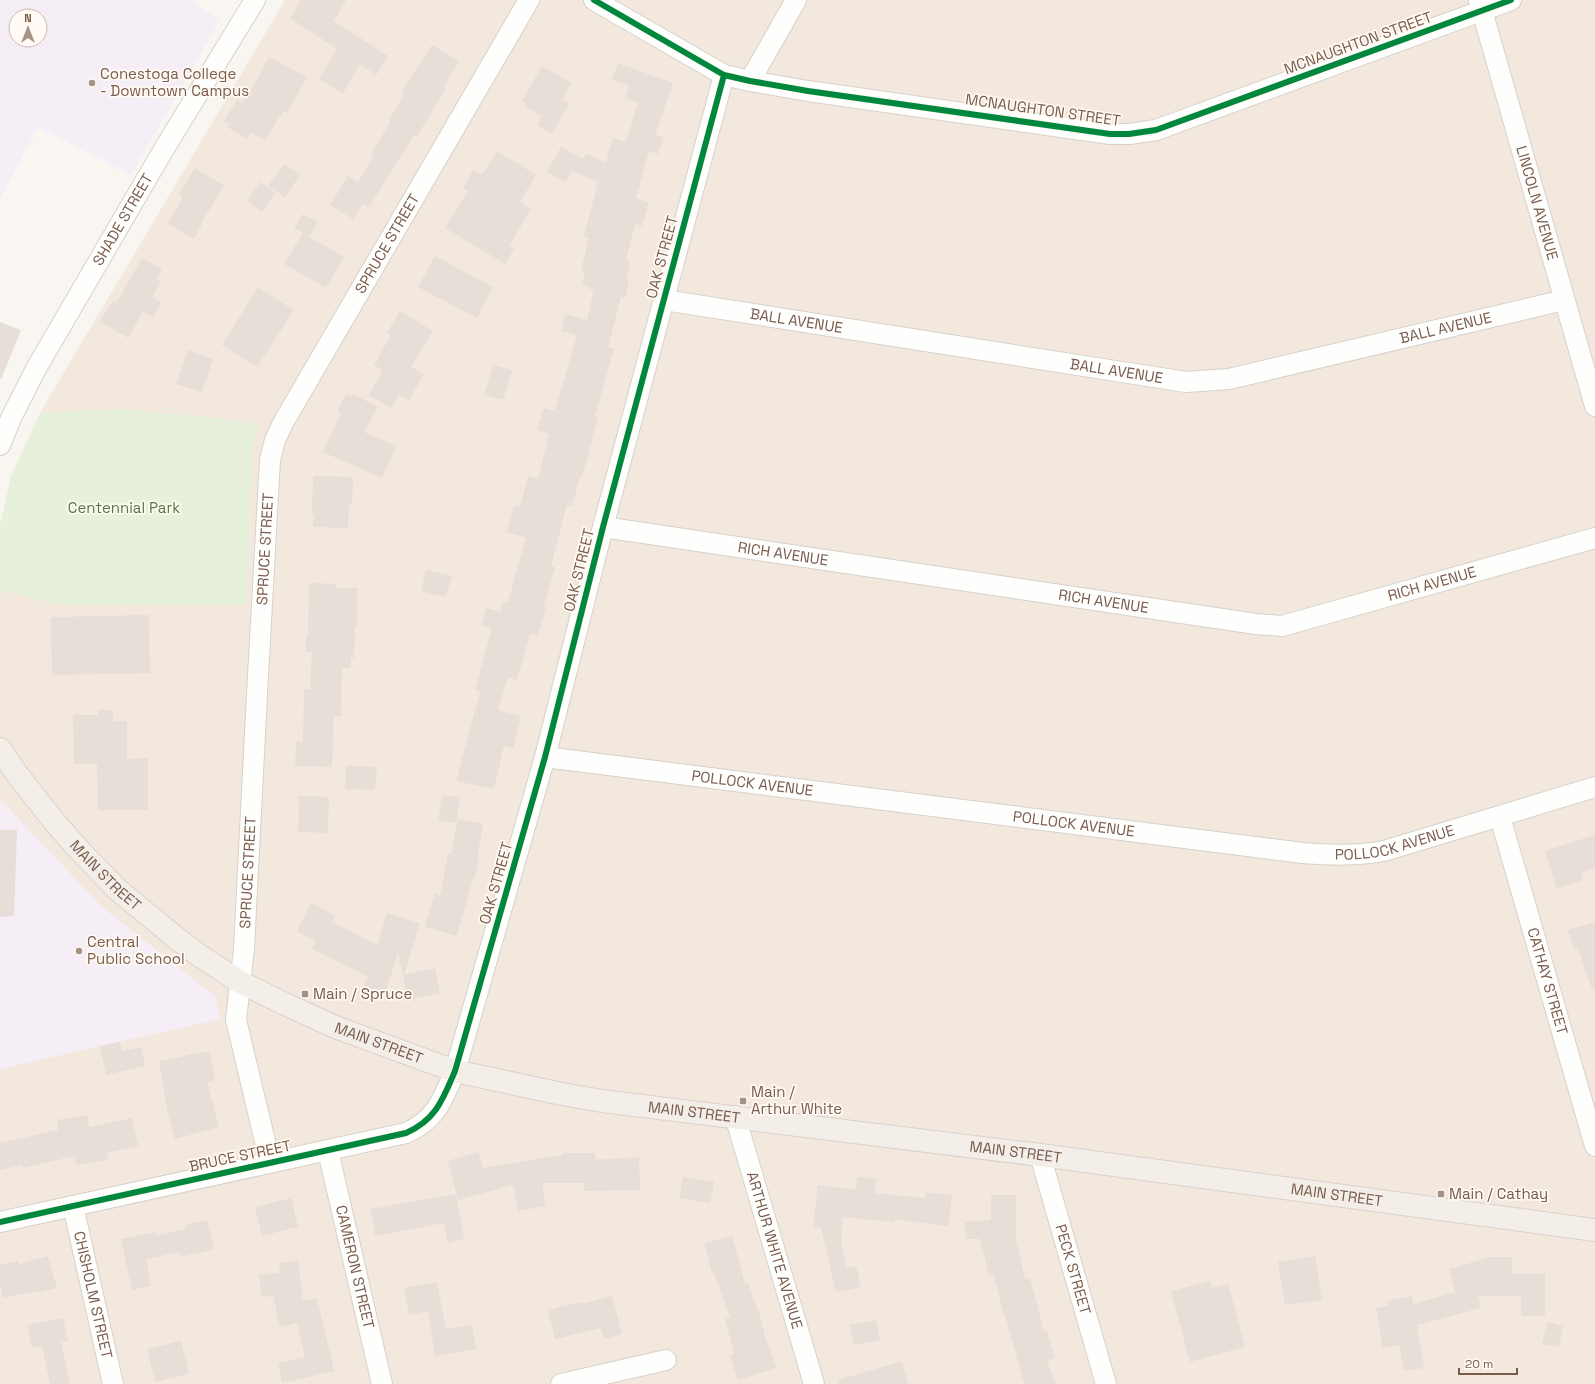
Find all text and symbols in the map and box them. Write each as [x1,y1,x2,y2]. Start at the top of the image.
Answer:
street label: MCNAUGHTON STREET [1281,7,1435,78]
north arrow [8,8,48,48]
text: N [24,11,32,25]
place label: Conestoga College - Downtown Campus [100,64,249,100]
marker: Conestoga College - Downtown Campus [87,78,97,88]
street label: MCNAUGHTON STREET [964,89,1122,130]
street label: LINCOLN AVENUE [1512,143,1563,262]
street label: SHADE STREET [88,170,157,269]
street label: SPRUCE STREET [350,190,423,297]
street label: OAK STREET [641,213,682,300]
street label: BALL AVENUE [749,304,844,337]
street label: BALL AVENUE [1398,307,1493,347]
street label: BALL AVENUE [1069,354,1164,387]
street label: SPRUCE STREET [252,492,277,606]
park label: Centennial Park [68,498,180,517]
street label: OAK STREET [559,526,598,613]
street label: RICH AVENUE [737,537,830,569]
street label: RICH AVENUE [1385,562,1478,605]
street label: RICH AVENUE [1057,585,1150,617]
street label: POLLOCK AVENUE [690,766,814,800]
street label: POLLOCK AVENUE [1012,806,1136,841]
street label: SPRUCE STREET [235,816,260,929]
street label: POLLOCK AVENUE [1335,820,1456,864]
street label: MAIN STREET [66,836,145,914]
street label: OAK STREET [475,839,516,926]
street label: CATHAY STREET [1523,925,1572,1037]
place label: Central Public School [87,932,185,968]
marker: Central Public School [74,946,84,956]
place label: Main / Spruce [313,984,412,1003]
marker: Main / Spruce [300,989,310,999]
street label: MAIN STREET [332,1018,426,1068]
place label: Main / Arthur White [751,1082,842,1118]
marker: Main / Arthur White [738,1096,748,1106]
street label: MAIN STREET [647,1097,742,1127]
street label: BRUCE STREET [187,1135,293,1176]
street label: MAIN STREET [969,1136,1063,1167]
street label: ARTHUR WHITE AVENUE [743,1169,807,1331]
street label: MAIN STREET [1290,1179,1384,1210]
place label: Main / Cathay [1449,1184,1548,1203]
marker: Main / Cathay [1436,1189,1446,1199]
street label: CAMERON STREET [332,1203,379,1331]
street label: PECK STREET [1051,1222,1095,1317]
street label: CHISHOLM STREET [70,1229,117,1360]
scale bar [1459,1350,1517,1376]
text: 20 m [1465,1356,1493,1372]

